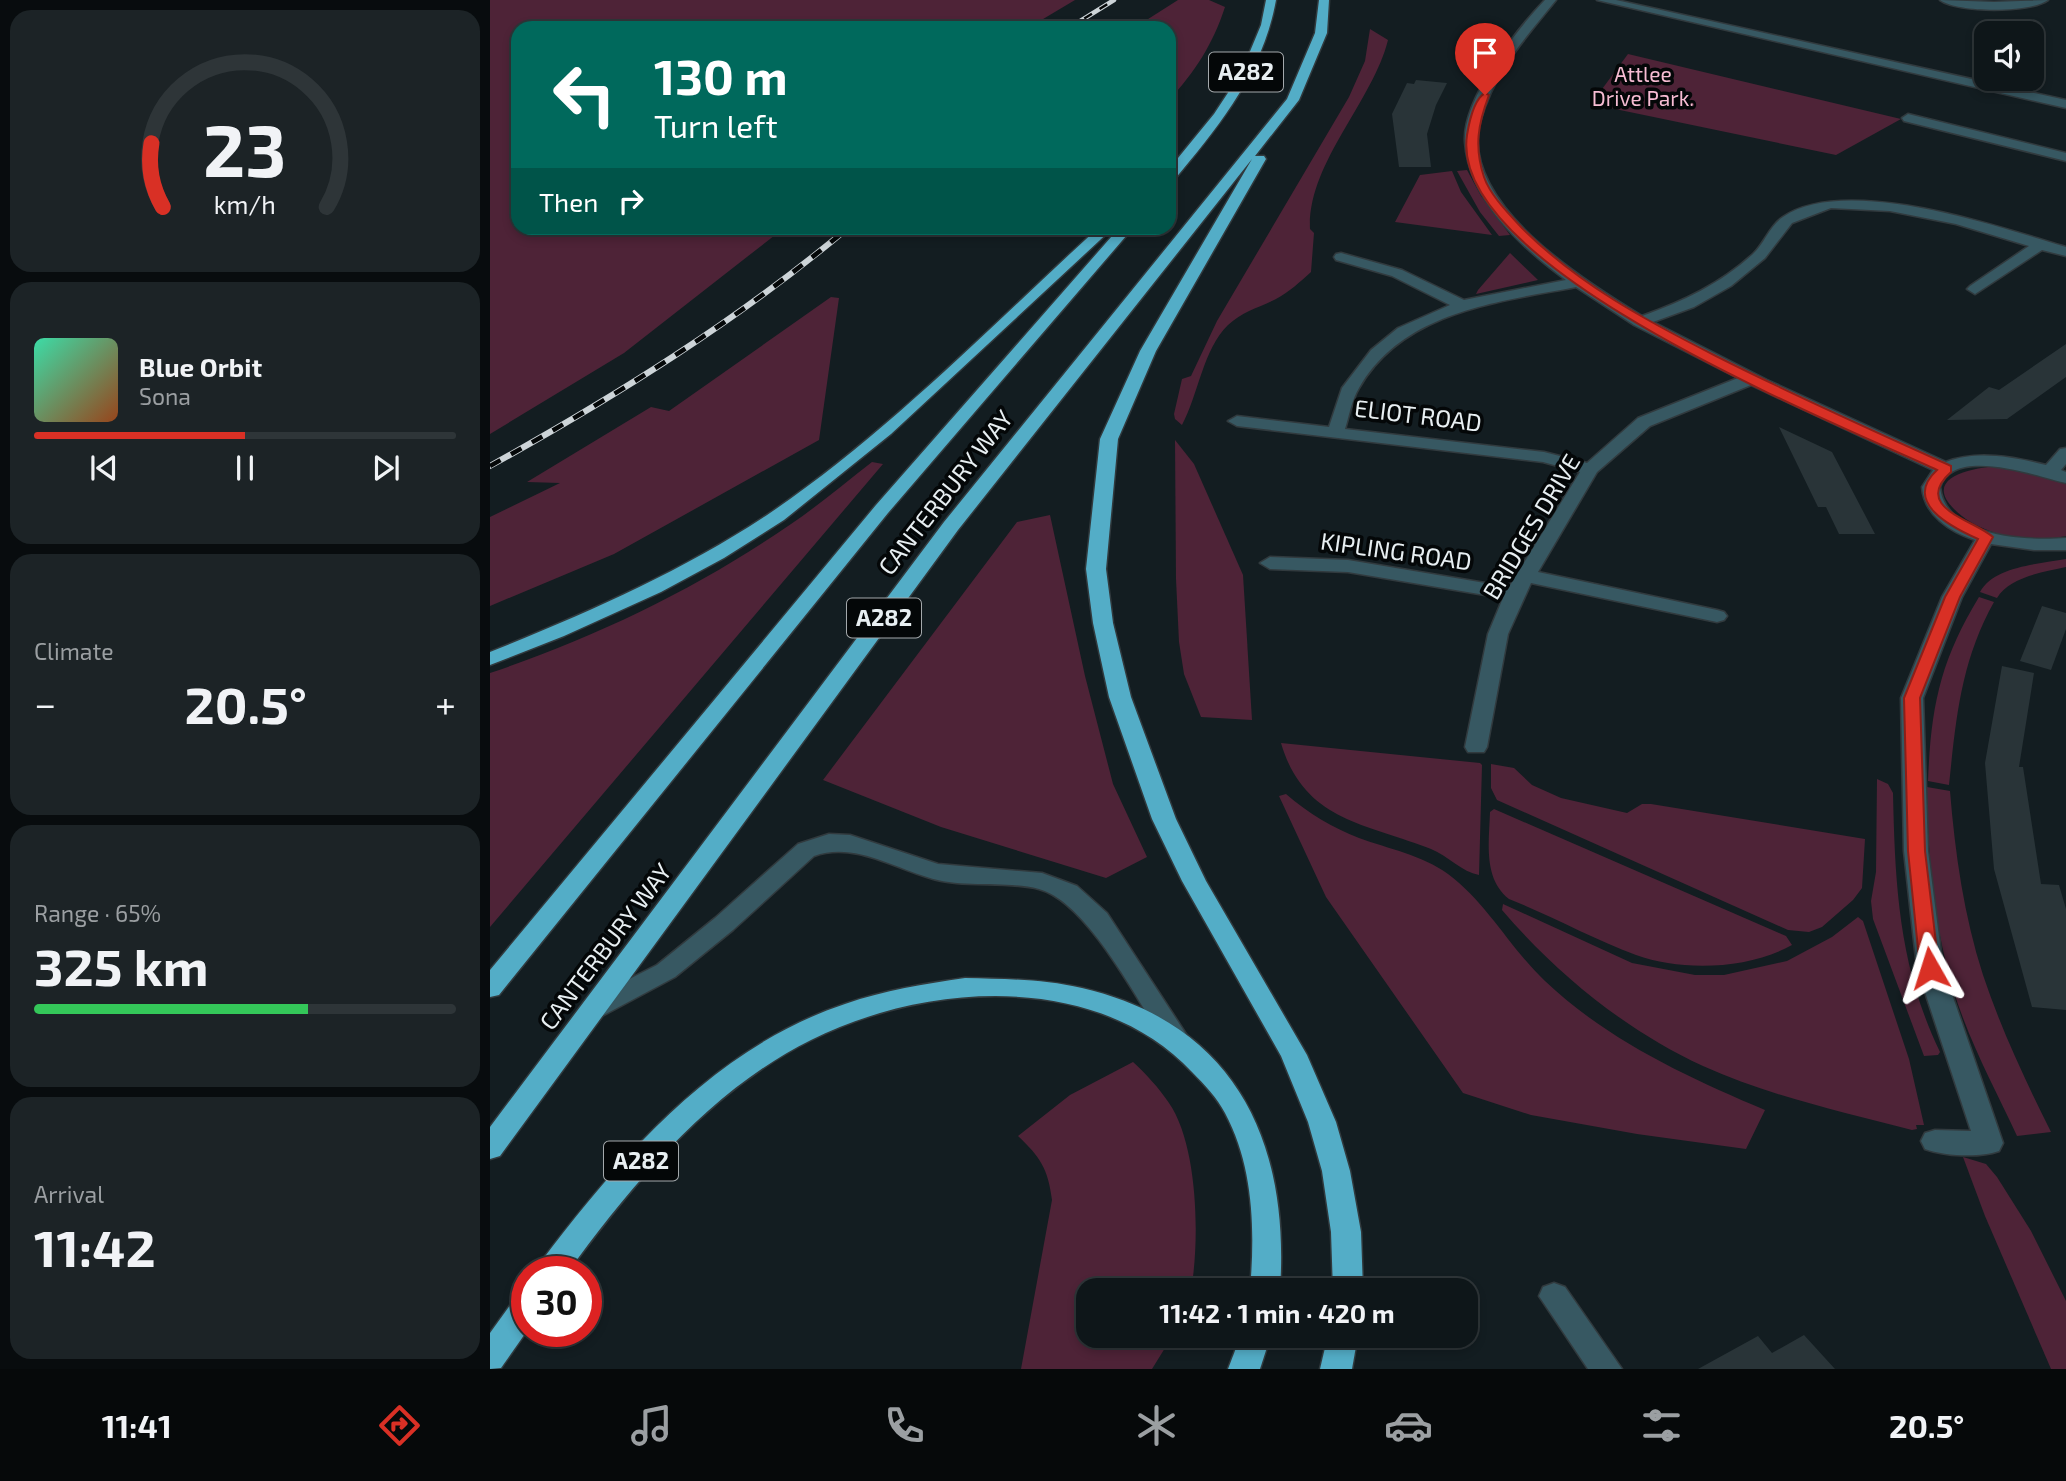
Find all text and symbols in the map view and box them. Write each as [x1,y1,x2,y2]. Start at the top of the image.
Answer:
map controls [1974,21,2044,91]
button: sound [1974,21,2044,91]
pin [1455,23,1515,95]
icon: arrive [1466,34,1504,72]
text: 130 m [654,46,788,105]
icon: left [539,49,630,140]
road number: A282 [1209,53,1283,92]
park label: Attlee Drive Park. [1592,61,1694,110]
text: 23 [203,104,287,192]
text: Turn left [654,106,778,144]
icon: right [612,182,650,220]
text: Then [539,186,598,217]
text: km/h [214,189,276,219]
text: Blue Orbit [139,351,262,382]
text: Sona [139,382,191,410]
street label: ELIOT ROAD [1353,392,1484,437]
street label: CANTERBURY WAY [872,404,1018,580]
street label: BRIDGES DRIVE [1476,448,1585,604]
icon: previous [85,449,123,487]
icon: pause [226,449,264,487]
icon: next [367,449,405,487]
street label: KIPLING ROAD [1319,526,1474,575]
road number: A282 [847,598,921,638]
text: Climate [34,637,114,665]
text: 20.5° [184,672,307,734]
text: − [34,680,56,726]
text: + [435,680,456,726]
street label: CANTERBURY WAY [533,857,677,1035]
text: Range · 65% [34,899,161,927]
position arrow [1893,931,1967,1005]
text: 325 km [34,934,209,996]
road number: A282 [604,1142,678,1180]
text: Arrival [34,1180,104,1208]
text: 11:42 [34,1215,156,1277]
speed limit sign: 30 [511,1256,602,1347]
text: 11:42 · 1 min · 420 m [1159,1297,1395,1328]
icon: directions [375,1401,424,1450]
icon: music [627,1401,676,1450]
icon: phone [880,1401,929,1450]
icon: climate [1132,1401,1181,1450]
icon: car [1384,1401,1433,1450]
icon: filters [1637,1401,1686,1450]
text: 11:41 [102,1406,172,1444]
text: 20.5° [1889,1406,1964,1444]

